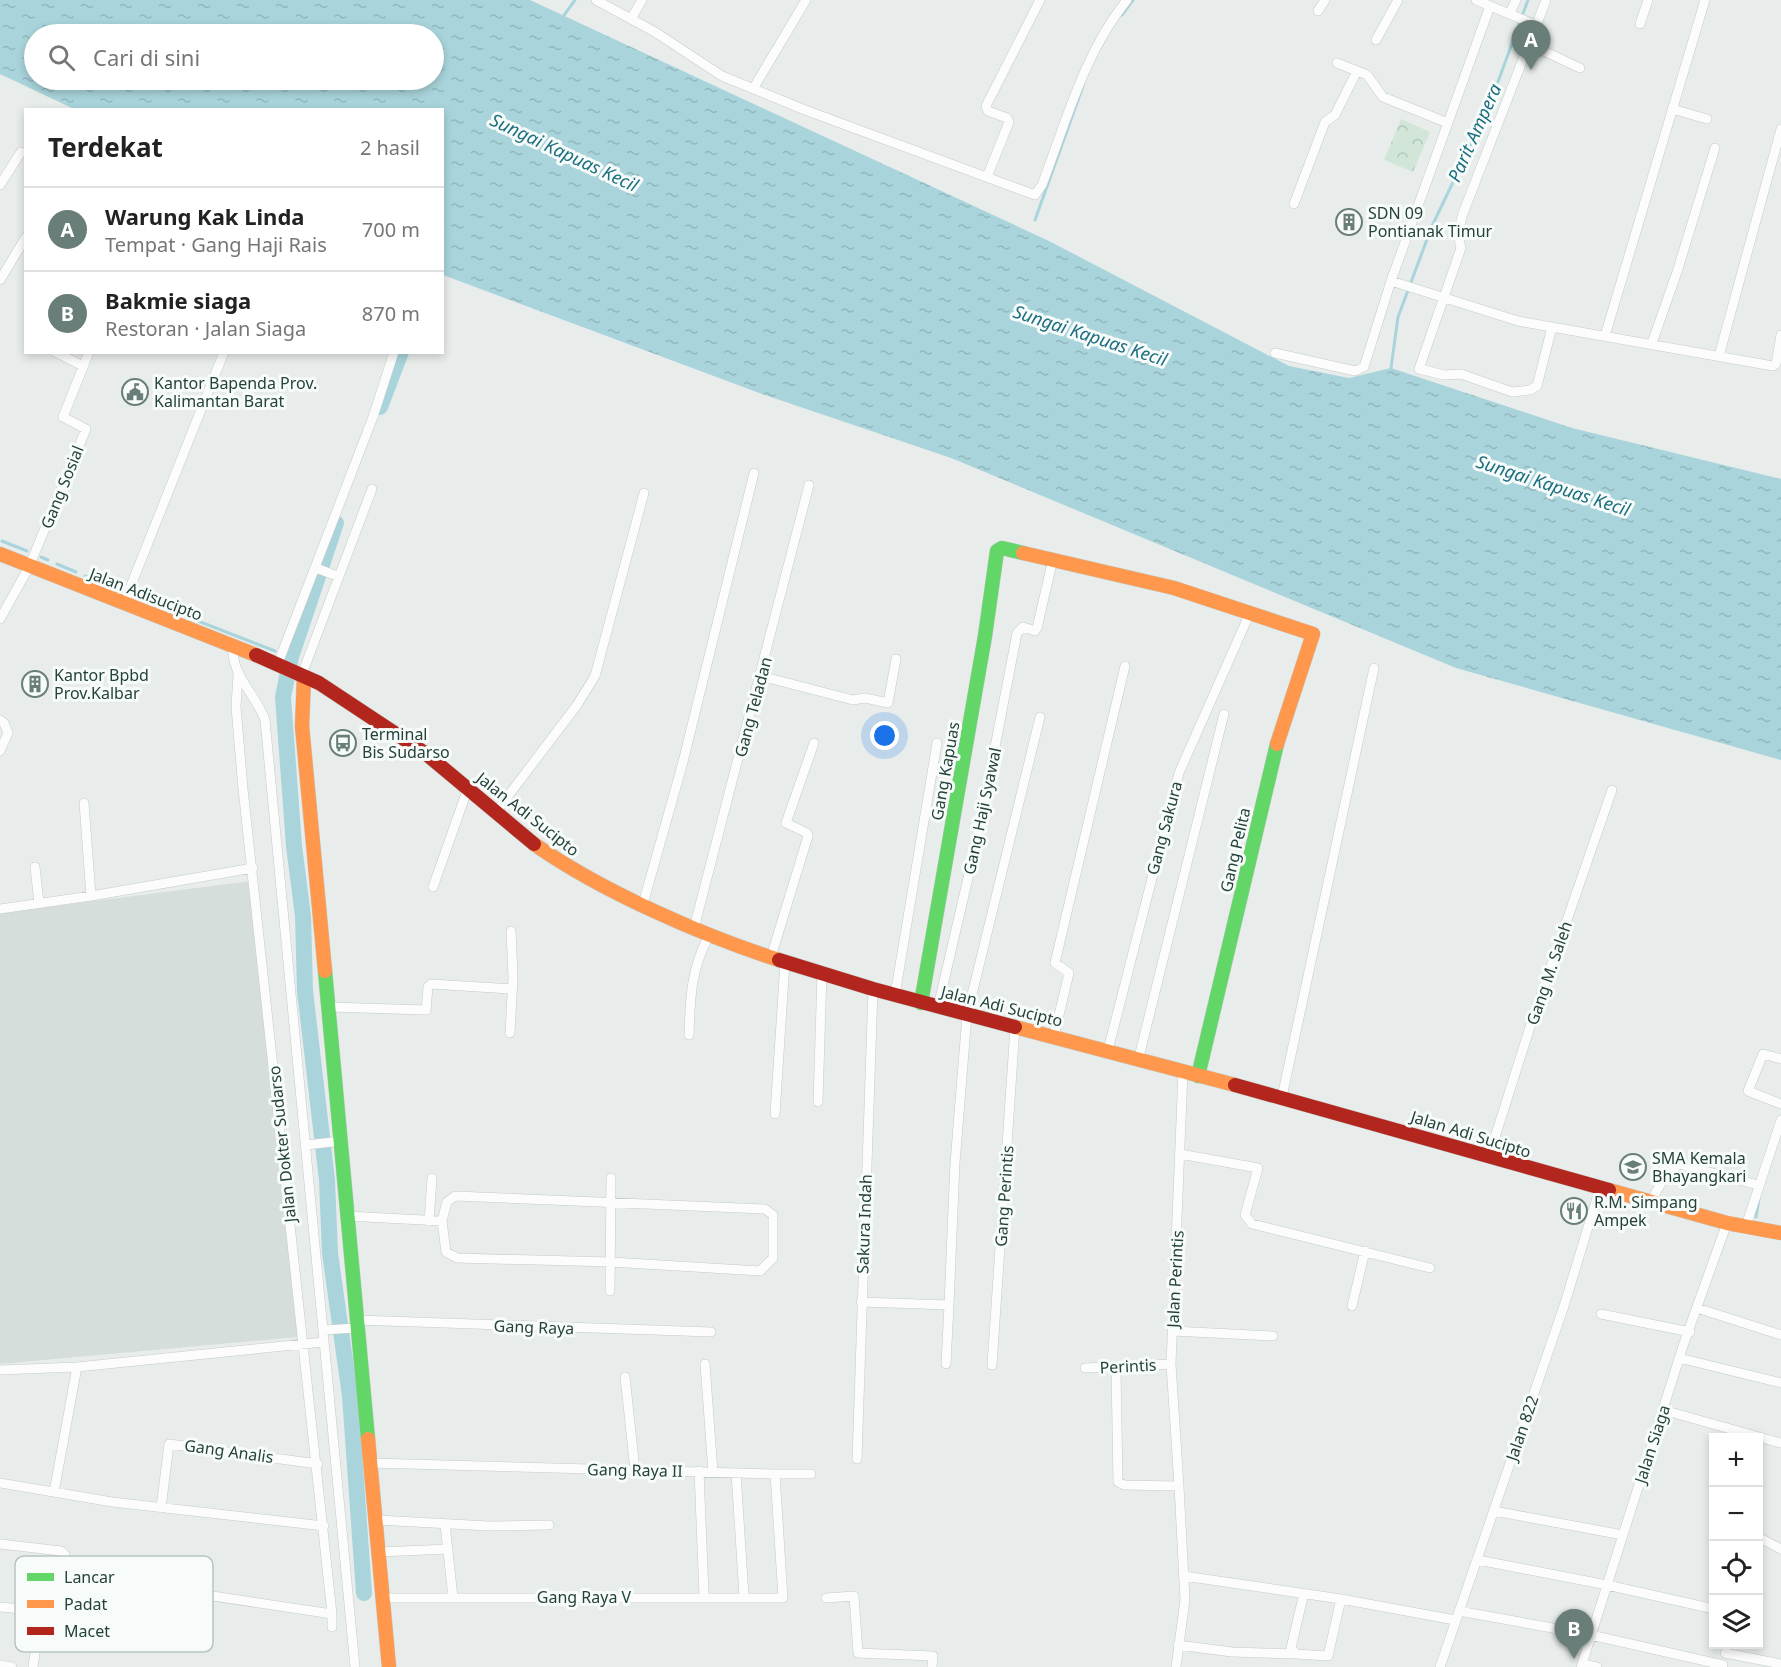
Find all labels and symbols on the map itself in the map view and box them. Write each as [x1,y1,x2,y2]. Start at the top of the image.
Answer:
pin: A [1512,20,1550,70]
water label: Parit Ampera [1442,80,1506,186]
water label: Sungai Kapuas Kecil [487,107,642,197]
place label: SDN 09 Pontianak Timur [1368,202,1493,242]
building icon: SDN 09 Pontianak Timur [1334,207,1364,237]
water label: Sungai Kapuas Kecil [1010,299,1171,371]
place label: Kantor Bapenda Prov. Kalimantan Barat [154,372,317,412]
public building icon: Kantor Bapenda Prov. Kalimantan Barat [120,377,150,407]
street label: Gang Sosial [35,442,89,532]
water label: Sungai Kapuas Kecil [1473,449,1634,521]
street label: Jalan Adisucipto [84,562,206,626]
street label: Gang Teladan [729,654,777,760]
place label: Kantor Bpbd Prov.Kalbar [54,664,149,704]
building icon: Kantor Bpbd Prov.Kalbar [20,669,50,699]
street label: Gang Kapuas [926,720,964,822]
your location [870,721,899,750]
place label: Terminal Bis Sudarso [362,723,450,763]
bus stop icon: Terminal Bis Sudarso [328,728,358,758]
street label: Gang Haji Syawal [958,745,1006,877]
street label: Jalan Adi Sucipto [471,766,584,861]
street label: Gang Sakura [1141,779,1187,877]
street label: Gang Pelita [1215,806,1255,894]
street label: Gang M. Saleh [1521,918,1577,1028]
street label: Jalan Adi Sucipto [937,980,1065,1032]
street label: Jalan Dokter Sudarso [263,1065,301,1225]
street label: Jalan Adi Sucipto [1406,1105,1534,1163]
street label: Gang Perintis [989,1145,1019,1247]
place label: SMA Kemala Bhayangkari [1652,1147,1746,1187]
school or university icon: SMA Kemala Bhayangkari [1618,1152,1648,1182]
street label: Sakura Indah [851,1174,877,1274]
place label: R.M. Simpang Ampek [1594,1191,1698,1231]
restaurant icon: R.M. Simpang Ampek [1559,1196,1589,1226]
street label: Jalan Perintis [1161,1230,1189,1330]
street label: Gang Raya [493,1315,575,1339]
street label: Perintis [1099,1354,1157,1378]
street label: Jalan 822 [1500,1392,1543,1466]
street label: Jalan Siaga [1628,1402,1675,1488]
street label: Gang Analis [183,1434,275,1468]
street label: Gang Raya II [587,1458,683,1482]
legend [15,1556,213,1652]
text: Lancar [64,1566,115,1588]
street label: Gang Raya V [537,1586,632,1608]
text: Padat [64,1593,107,1615]
pin: B [1554,1610,1594,1659]
text: Macet [64,1620,110,1642]

